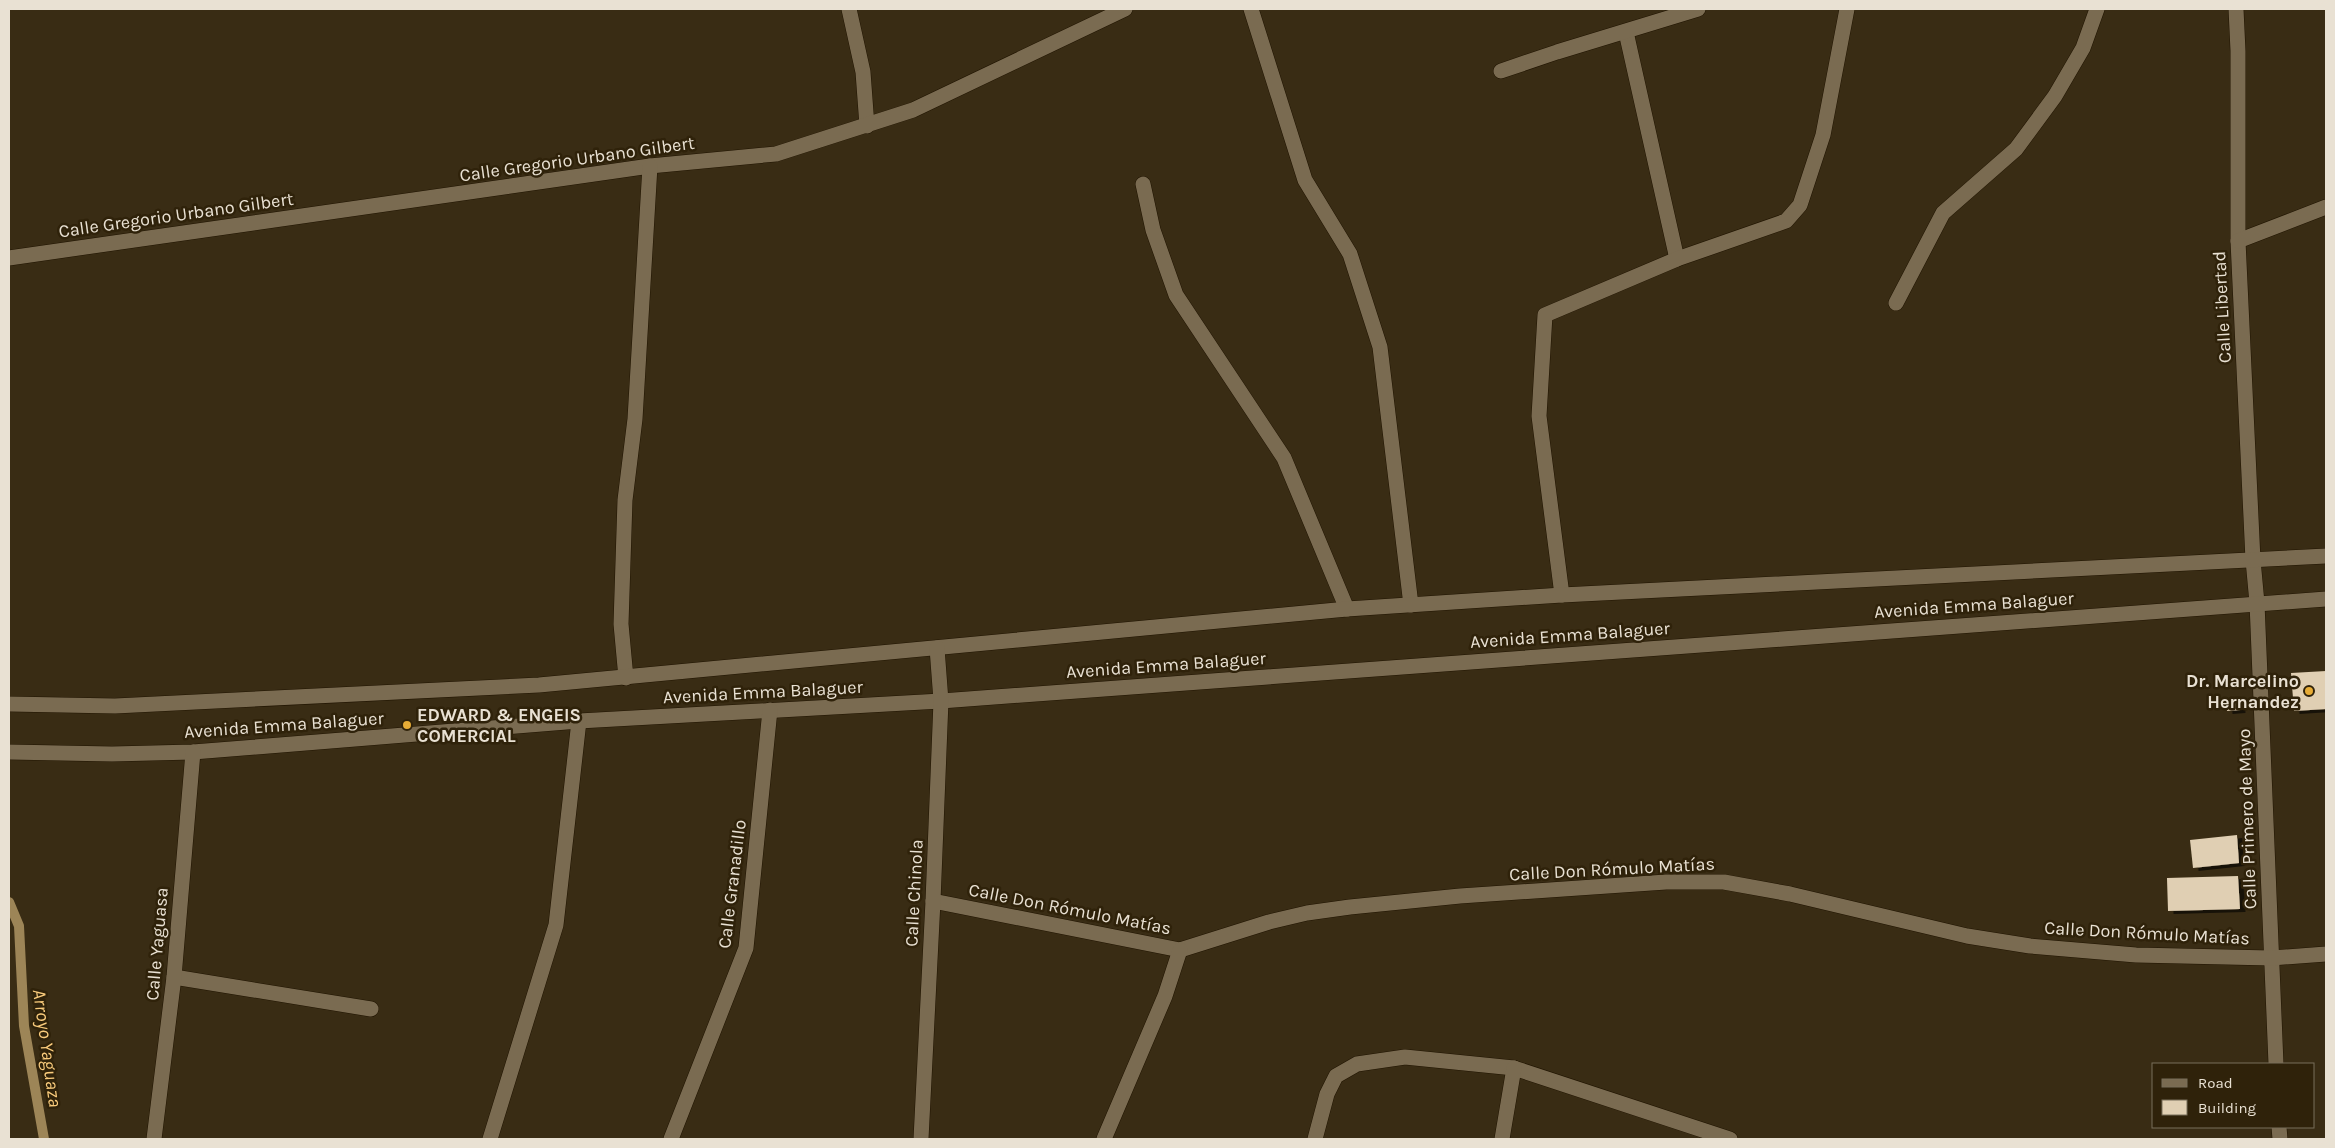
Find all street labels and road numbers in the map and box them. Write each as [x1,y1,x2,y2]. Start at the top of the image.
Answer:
street label: Calle Gregorio Urbano Gilbert [458,132,696,186]
street label: Calle Gregorio Urbano Gilbert [57,188,295,242]
street label: Calle Libertad [2208,250,2236,364]
street label: Avenida Emma Balaguer [1873,587,2075,623]
street label: Avenida Emma Balaguer [1469,617,1671,653]
street label: Avenida Emma Balaguer [1065,647,1267,683]
street label: Avenida Emma Balaguer [662,676,864,708]
street label: Avenida Emma Balaguer [183,707,385,743]
street label: Calle Primero de Mayo [2233,728,2261,910]
street label: Calle Granadillo [713,819,751,949]
street label: Calle Chinola [900,839,928,947]
street label: Calle Don Rómulo Matías [1509,853,1715,885]
street label: Calle Don Rómulo Matías [967,879,1173,939]
street label: Calle Yaguasa [141,886,173,1002]
street label: Calle Don Rómulo Matías [2044,917,2250,949]

